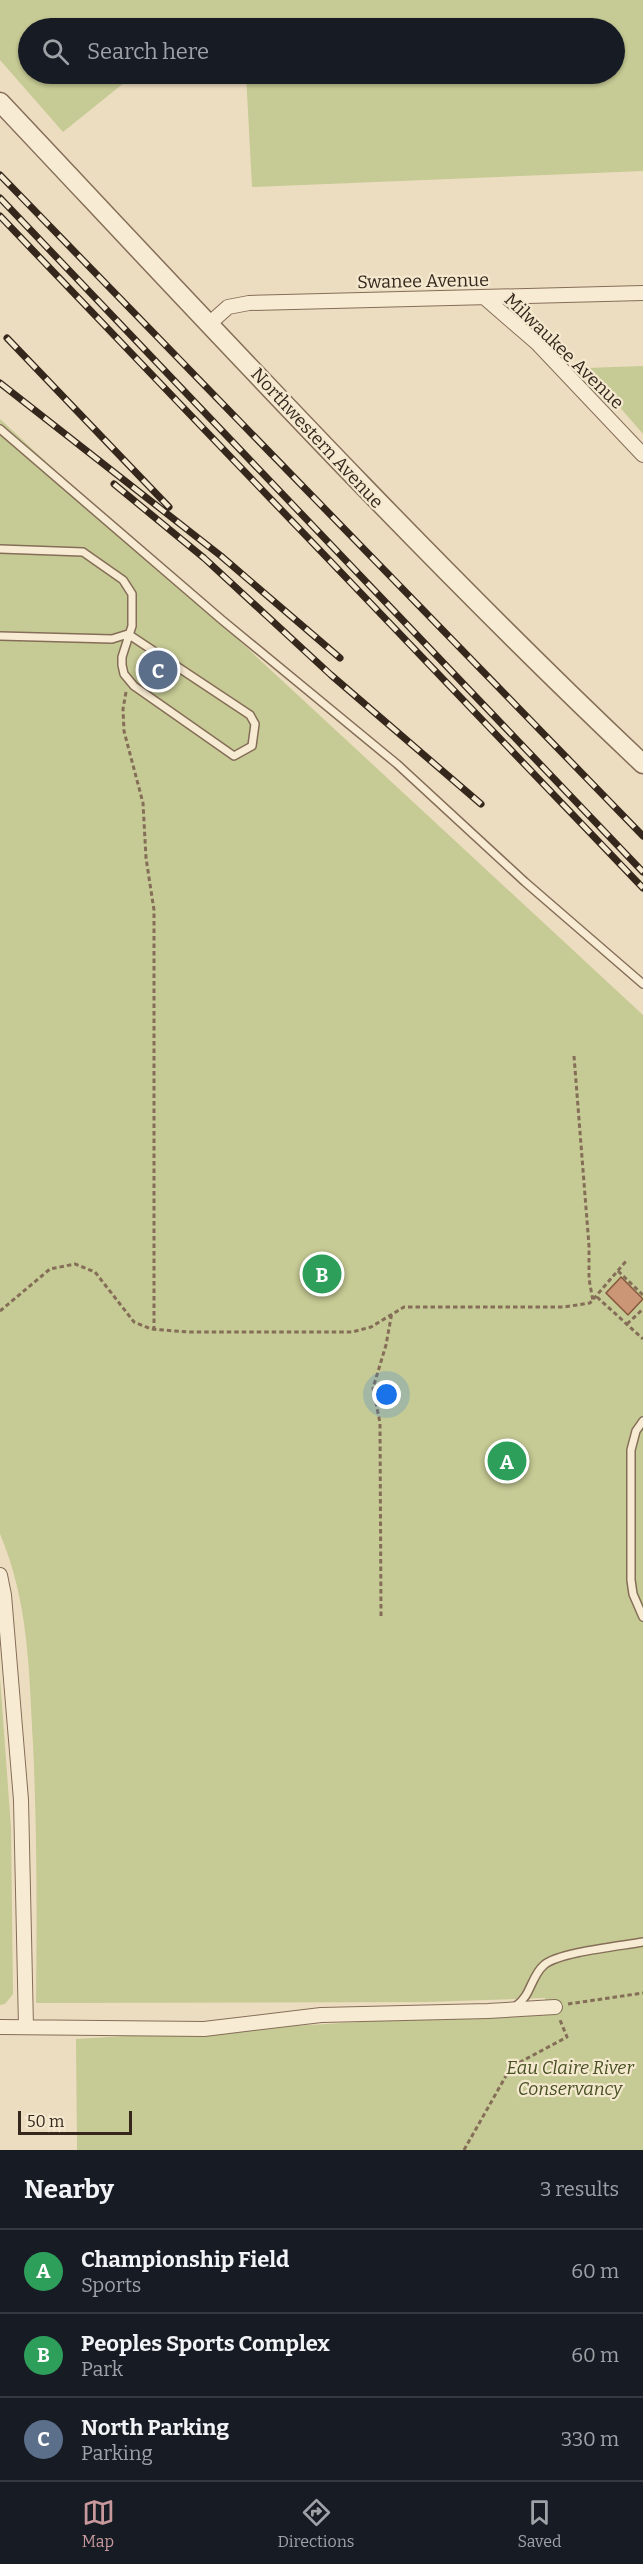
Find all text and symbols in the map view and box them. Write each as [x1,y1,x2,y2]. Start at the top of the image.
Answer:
search box [18,18,625,84]
icon: search [39,35,72,68]
text: Search here [87,38,209,65]
street label: Swanee Avenue [357,269,489,293]
street label: Milwaukee Avenue [500,288,628,414]
street label: Northwestern Avenue [246,363,388,513]
pin: C [138,648,178,692]
pin: B [302,1252,342,1296]
your location [372,1380,401,1409]
pin: A [488,1438,526,1484]
park label: Eau Claire River Conservancy [506,2057,634,2100]
scale bar [18,2108,132,2136]
text: 50 m [27,2112,64,2131]
text: Nearby [24,2174,114,2205]
text: 3 results [540,2177,619,2201]
text: Championship Field [81,2246,289,2273]
text: A [36,2259,51,2283]
text: 60 m [571,2259,619,2283]
text: Sports [81,2273,141,2297]
text: Peoples Sports Complex [81,2330,330,2357]
text: B [37,2343,50,2367]
text: 60 m [571,2343,619,2367]
text: Park [81,2357,123,2381]
text: North Parking [81,2414,229,2441]
text: C [37,2427,50,2451]
text: 330 m [561,2427,619,2451]
text: Parking [81,2441,153,2465]
tab: Map [82,2496,115,2551]
tab: Directions [278,2496,355,2551]
tab: Saved [518,2496,561,2551]

